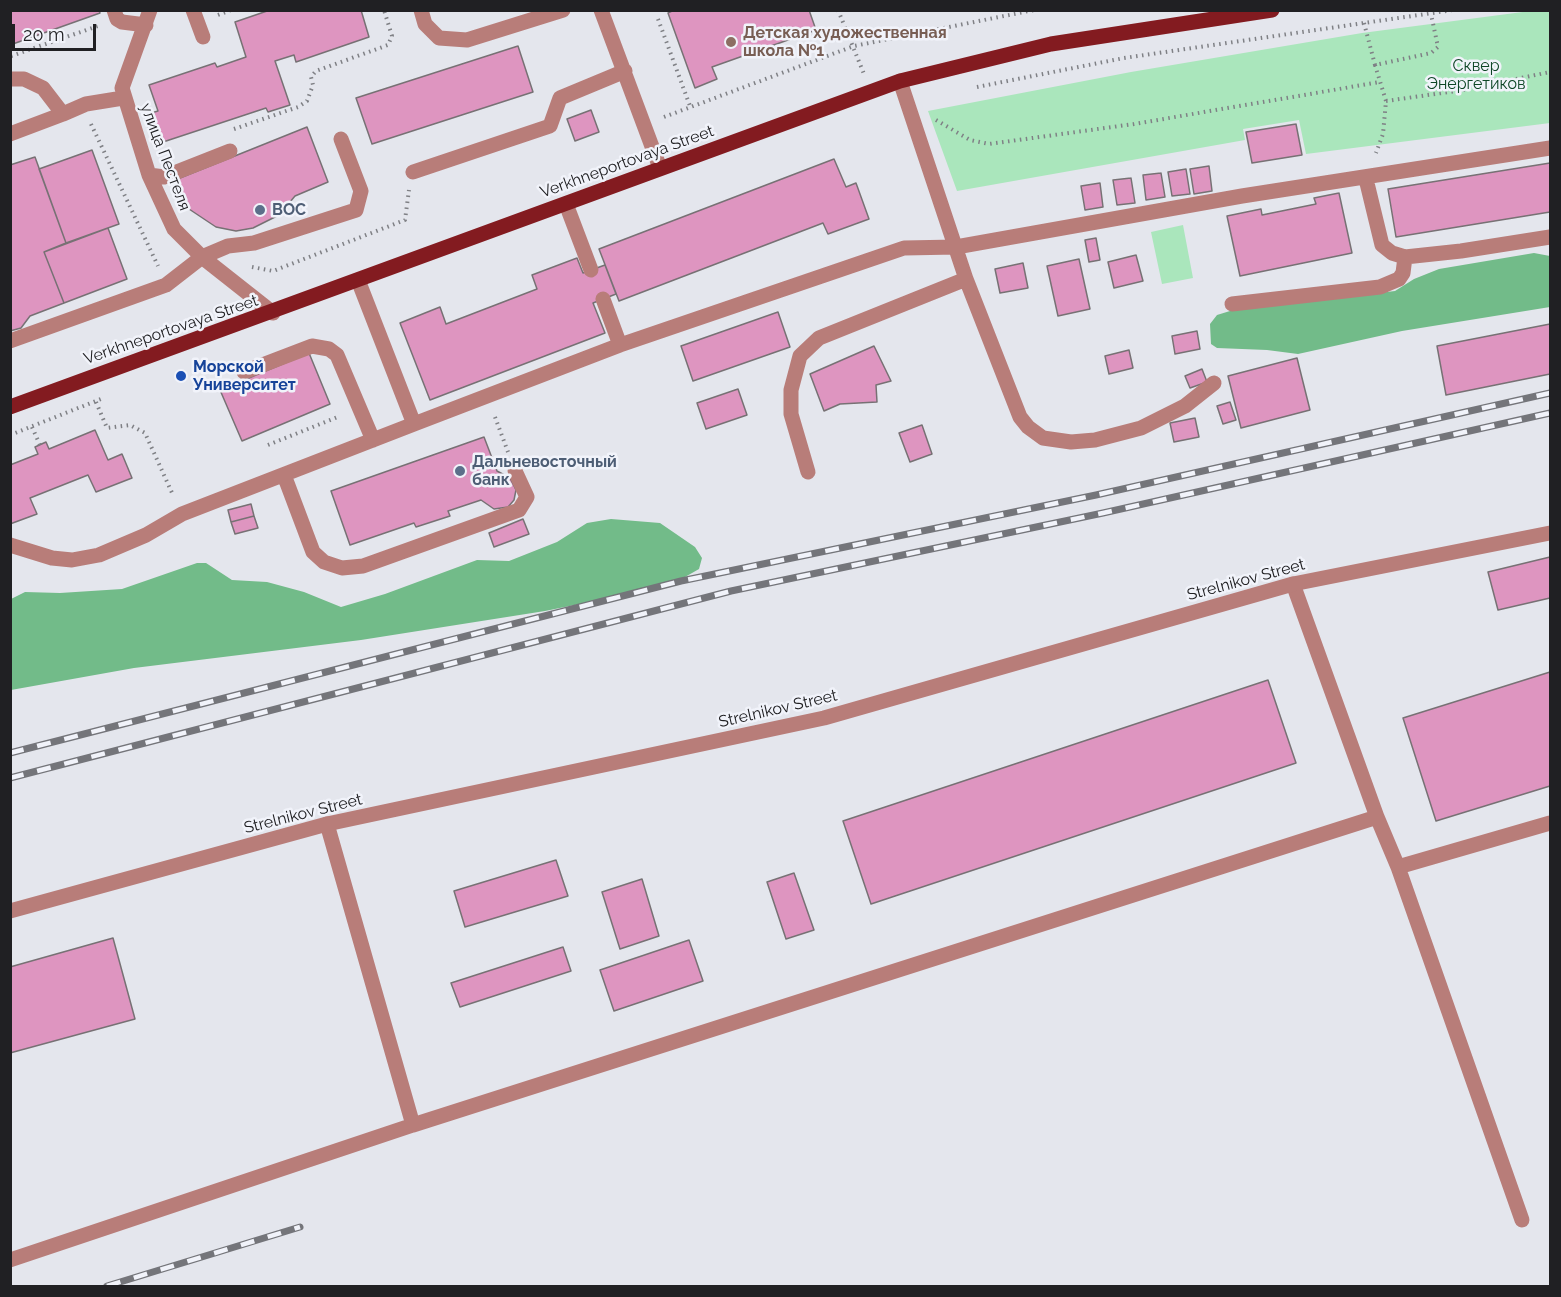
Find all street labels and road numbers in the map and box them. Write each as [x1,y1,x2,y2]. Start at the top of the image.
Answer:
street label: улица Пестеля [136,101,194,213]
street label: Verkhneportovaya Street [538,122,716,202]
street label: Verkhneportovaya Street [81,291,261,369]
street label: Strelnikov Street [1185,555,1307,605]
street label: Strelnikov Street [717,686,839,732]
street label: Strelnikov Street [242,790,364,838]

